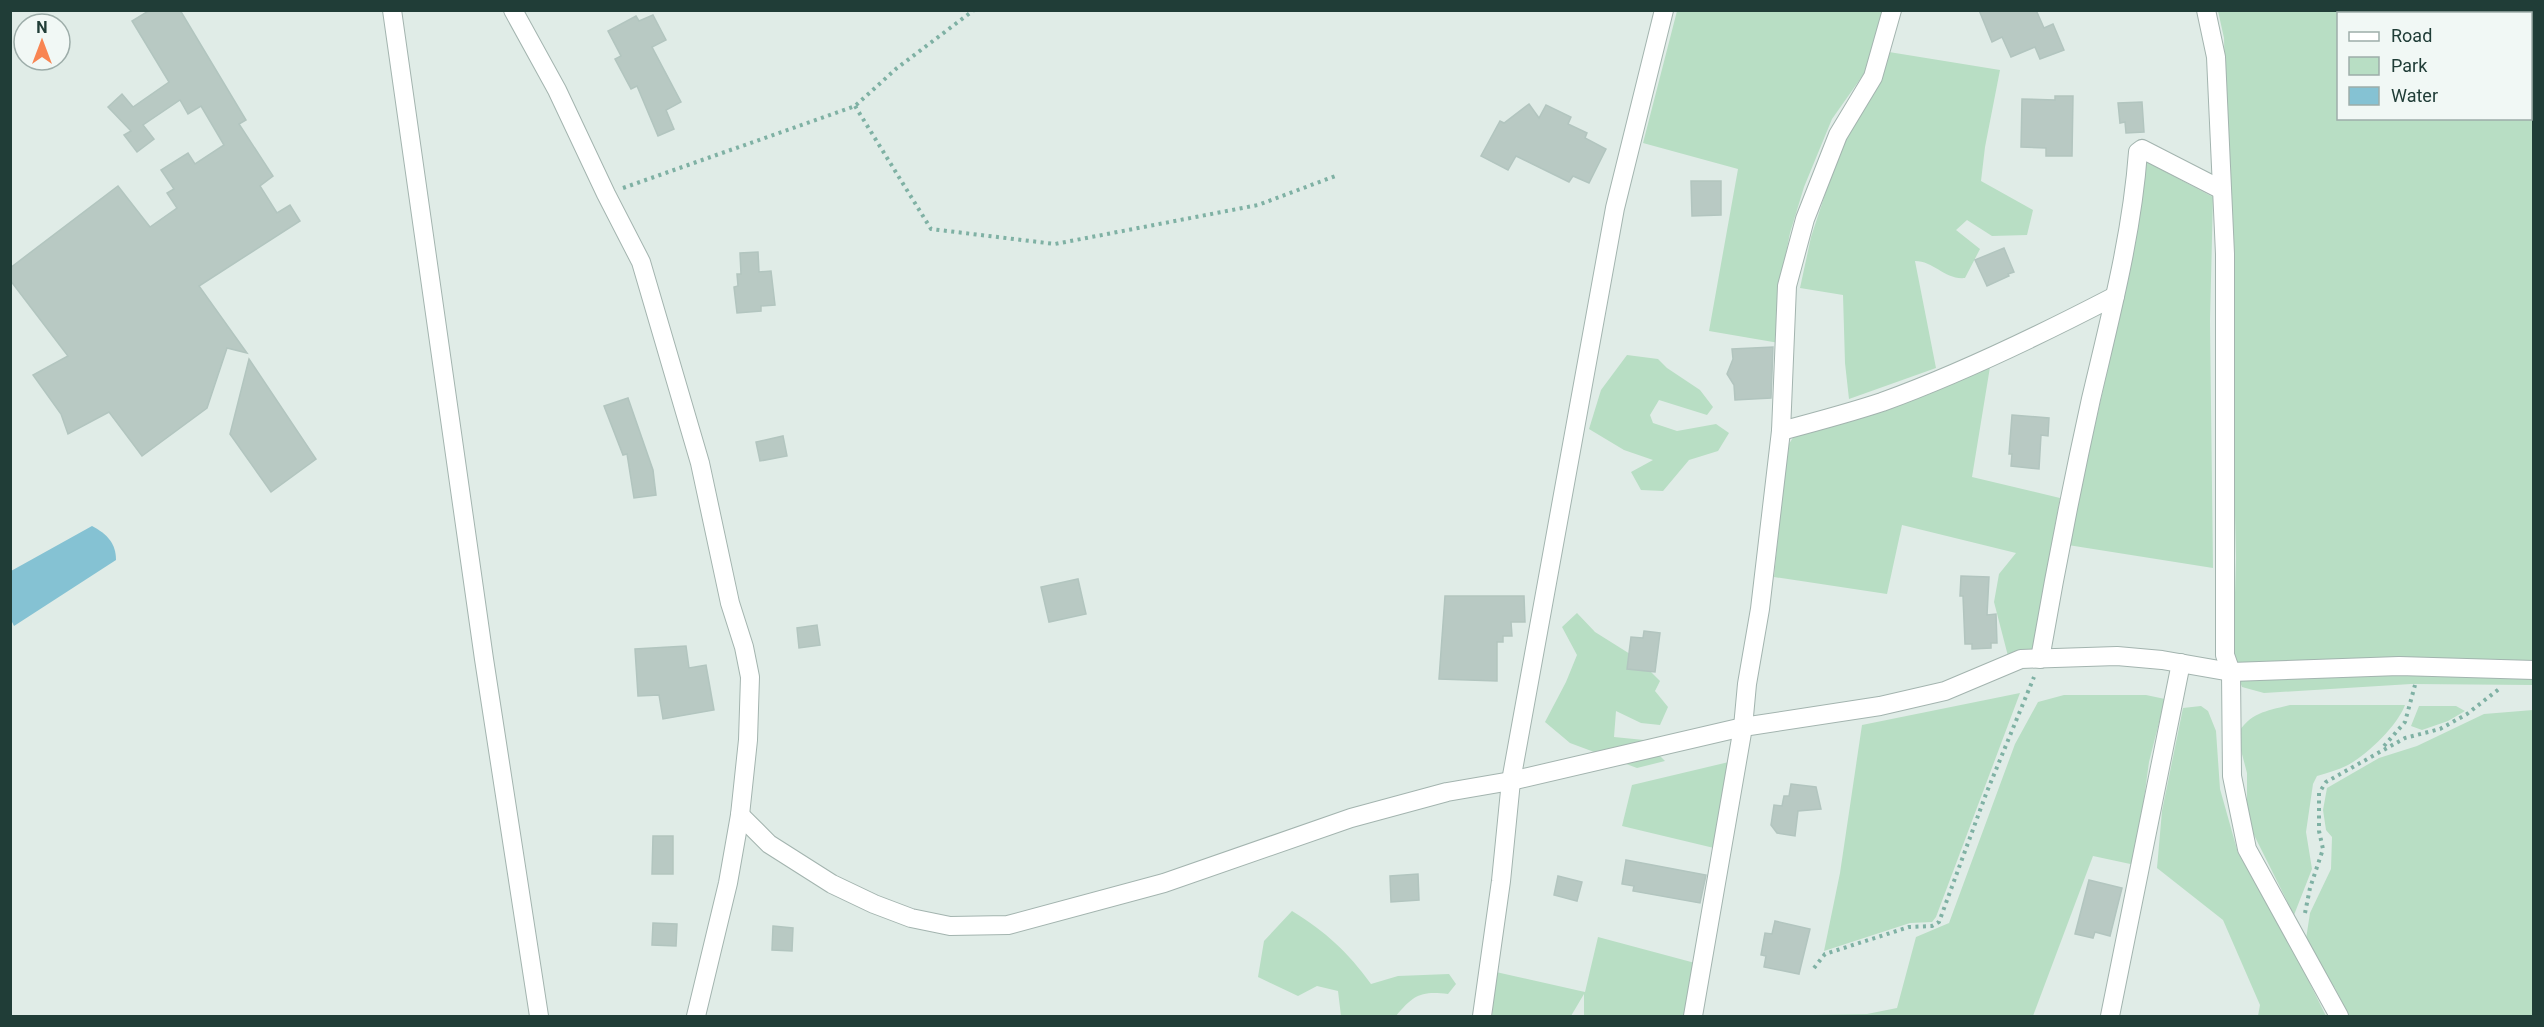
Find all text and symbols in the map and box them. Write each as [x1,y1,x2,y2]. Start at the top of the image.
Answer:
north arrow [12,12,72,72]
legend [2337,12,2532,120]
text: N [36,18,48,37]
text: Road [2391,25,2432,46]
text: Park [2391,55,2428,76]
text: Water [2391,85,2438,106]

